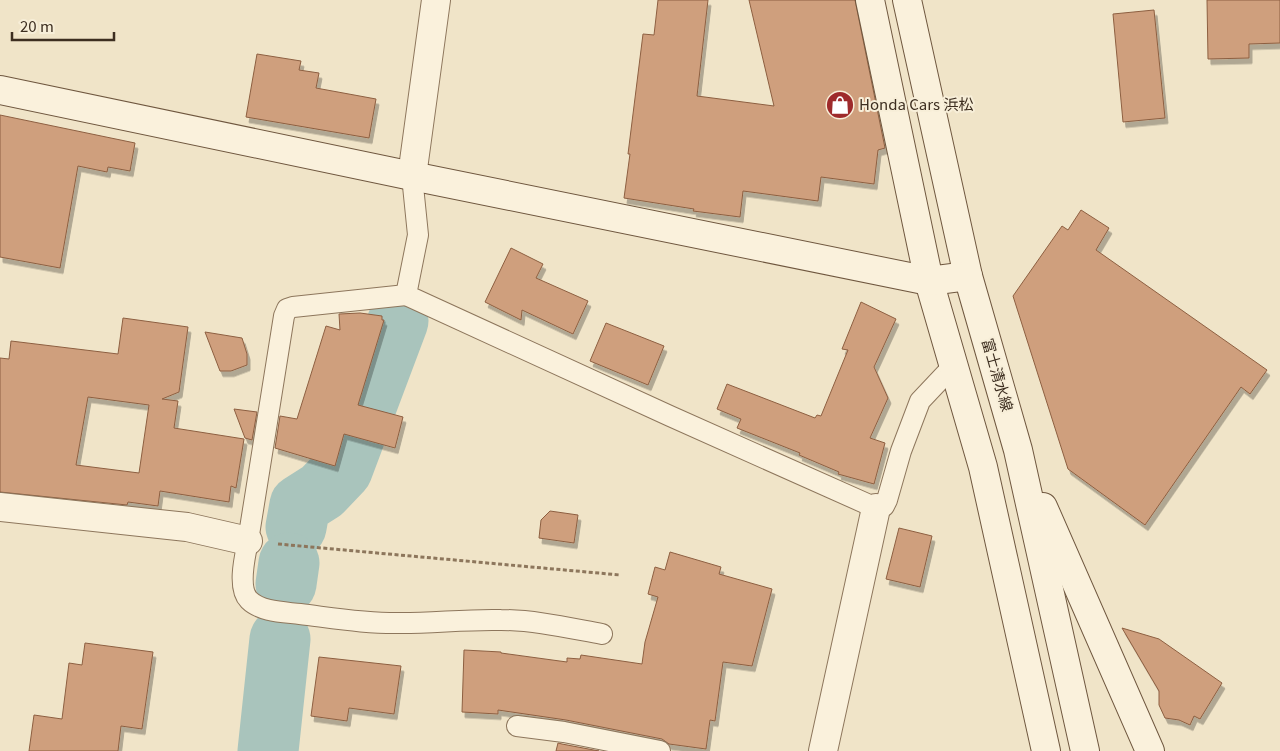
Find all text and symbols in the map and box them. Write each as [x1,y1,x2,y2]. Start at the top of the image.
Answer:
scale bar [12,10,115,42]
text: 20 m [20,15,54,36]
shop icon: Honda Cars 浜松 [825,90,855,120]
place label: Honda Cars 浜松 [859,93,973,114]
street label: 富士清水線 [978,336,1019,414]

